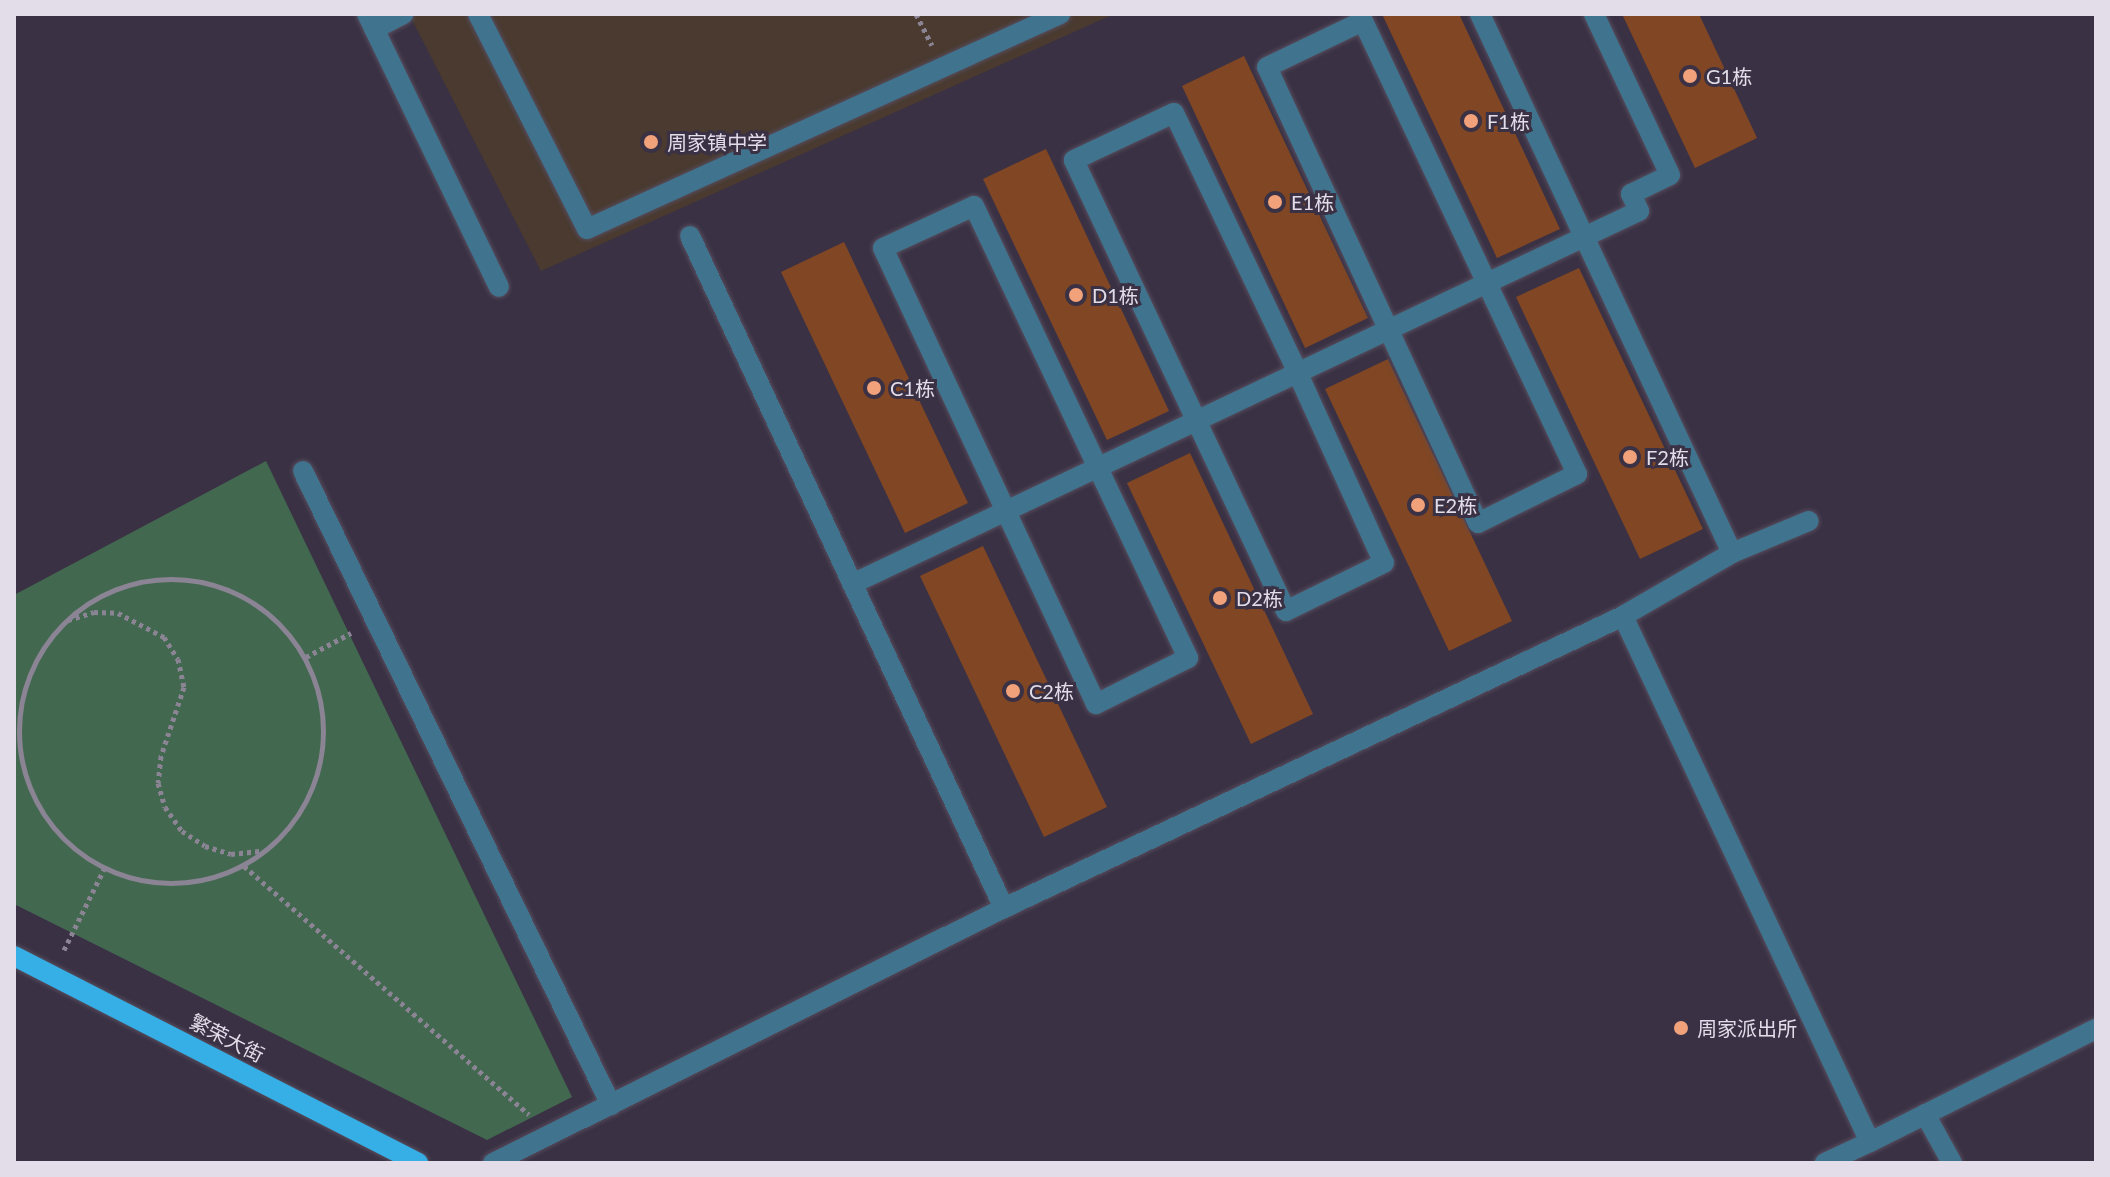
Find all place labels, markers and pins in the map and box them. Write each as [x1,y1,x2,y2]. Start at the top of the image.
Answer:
place label: G1栋 [1706,64,1752,88]
marker: G1栋 [1681,67,1699,85]
place label: F1栋 [1487,109,1530,133]
marker: F1栋 [1462,112,1480,130]
place label: 周家镇中学 [667,130,767,154]
marker: 周家镇中学 [642,133,660,151]
place label: E1栋 [1291,190,1334,214]
marker: E1栋 [1266,193,1284,211]
place label: D1栋 [1092,283,1139,307]
marker: D1栋 [1067,286,1085,304]
place label: C1栋 [890,376,935,400]
marker: C1栋 [865,379,883,397]
place label: F2栋 [1646,445,1689,469]
marker: F2栋 [1621,448,1639,466]
place label: E2栋 [1434,493,1477,517]
marker: E2栋 [1409,496,1427,514]
place label: D2栋 [1236,586,1283,610]
marker: D2栋 [1211,589,1229,607]
place label: C2栋 [1029,679,1074,703]
marker: C2栋 [1004,682,1022,700]
place label: 周家派出所 [1697,1016,1797,1040]
marker: 周家派出所 [1672,1019,1690,1037]

